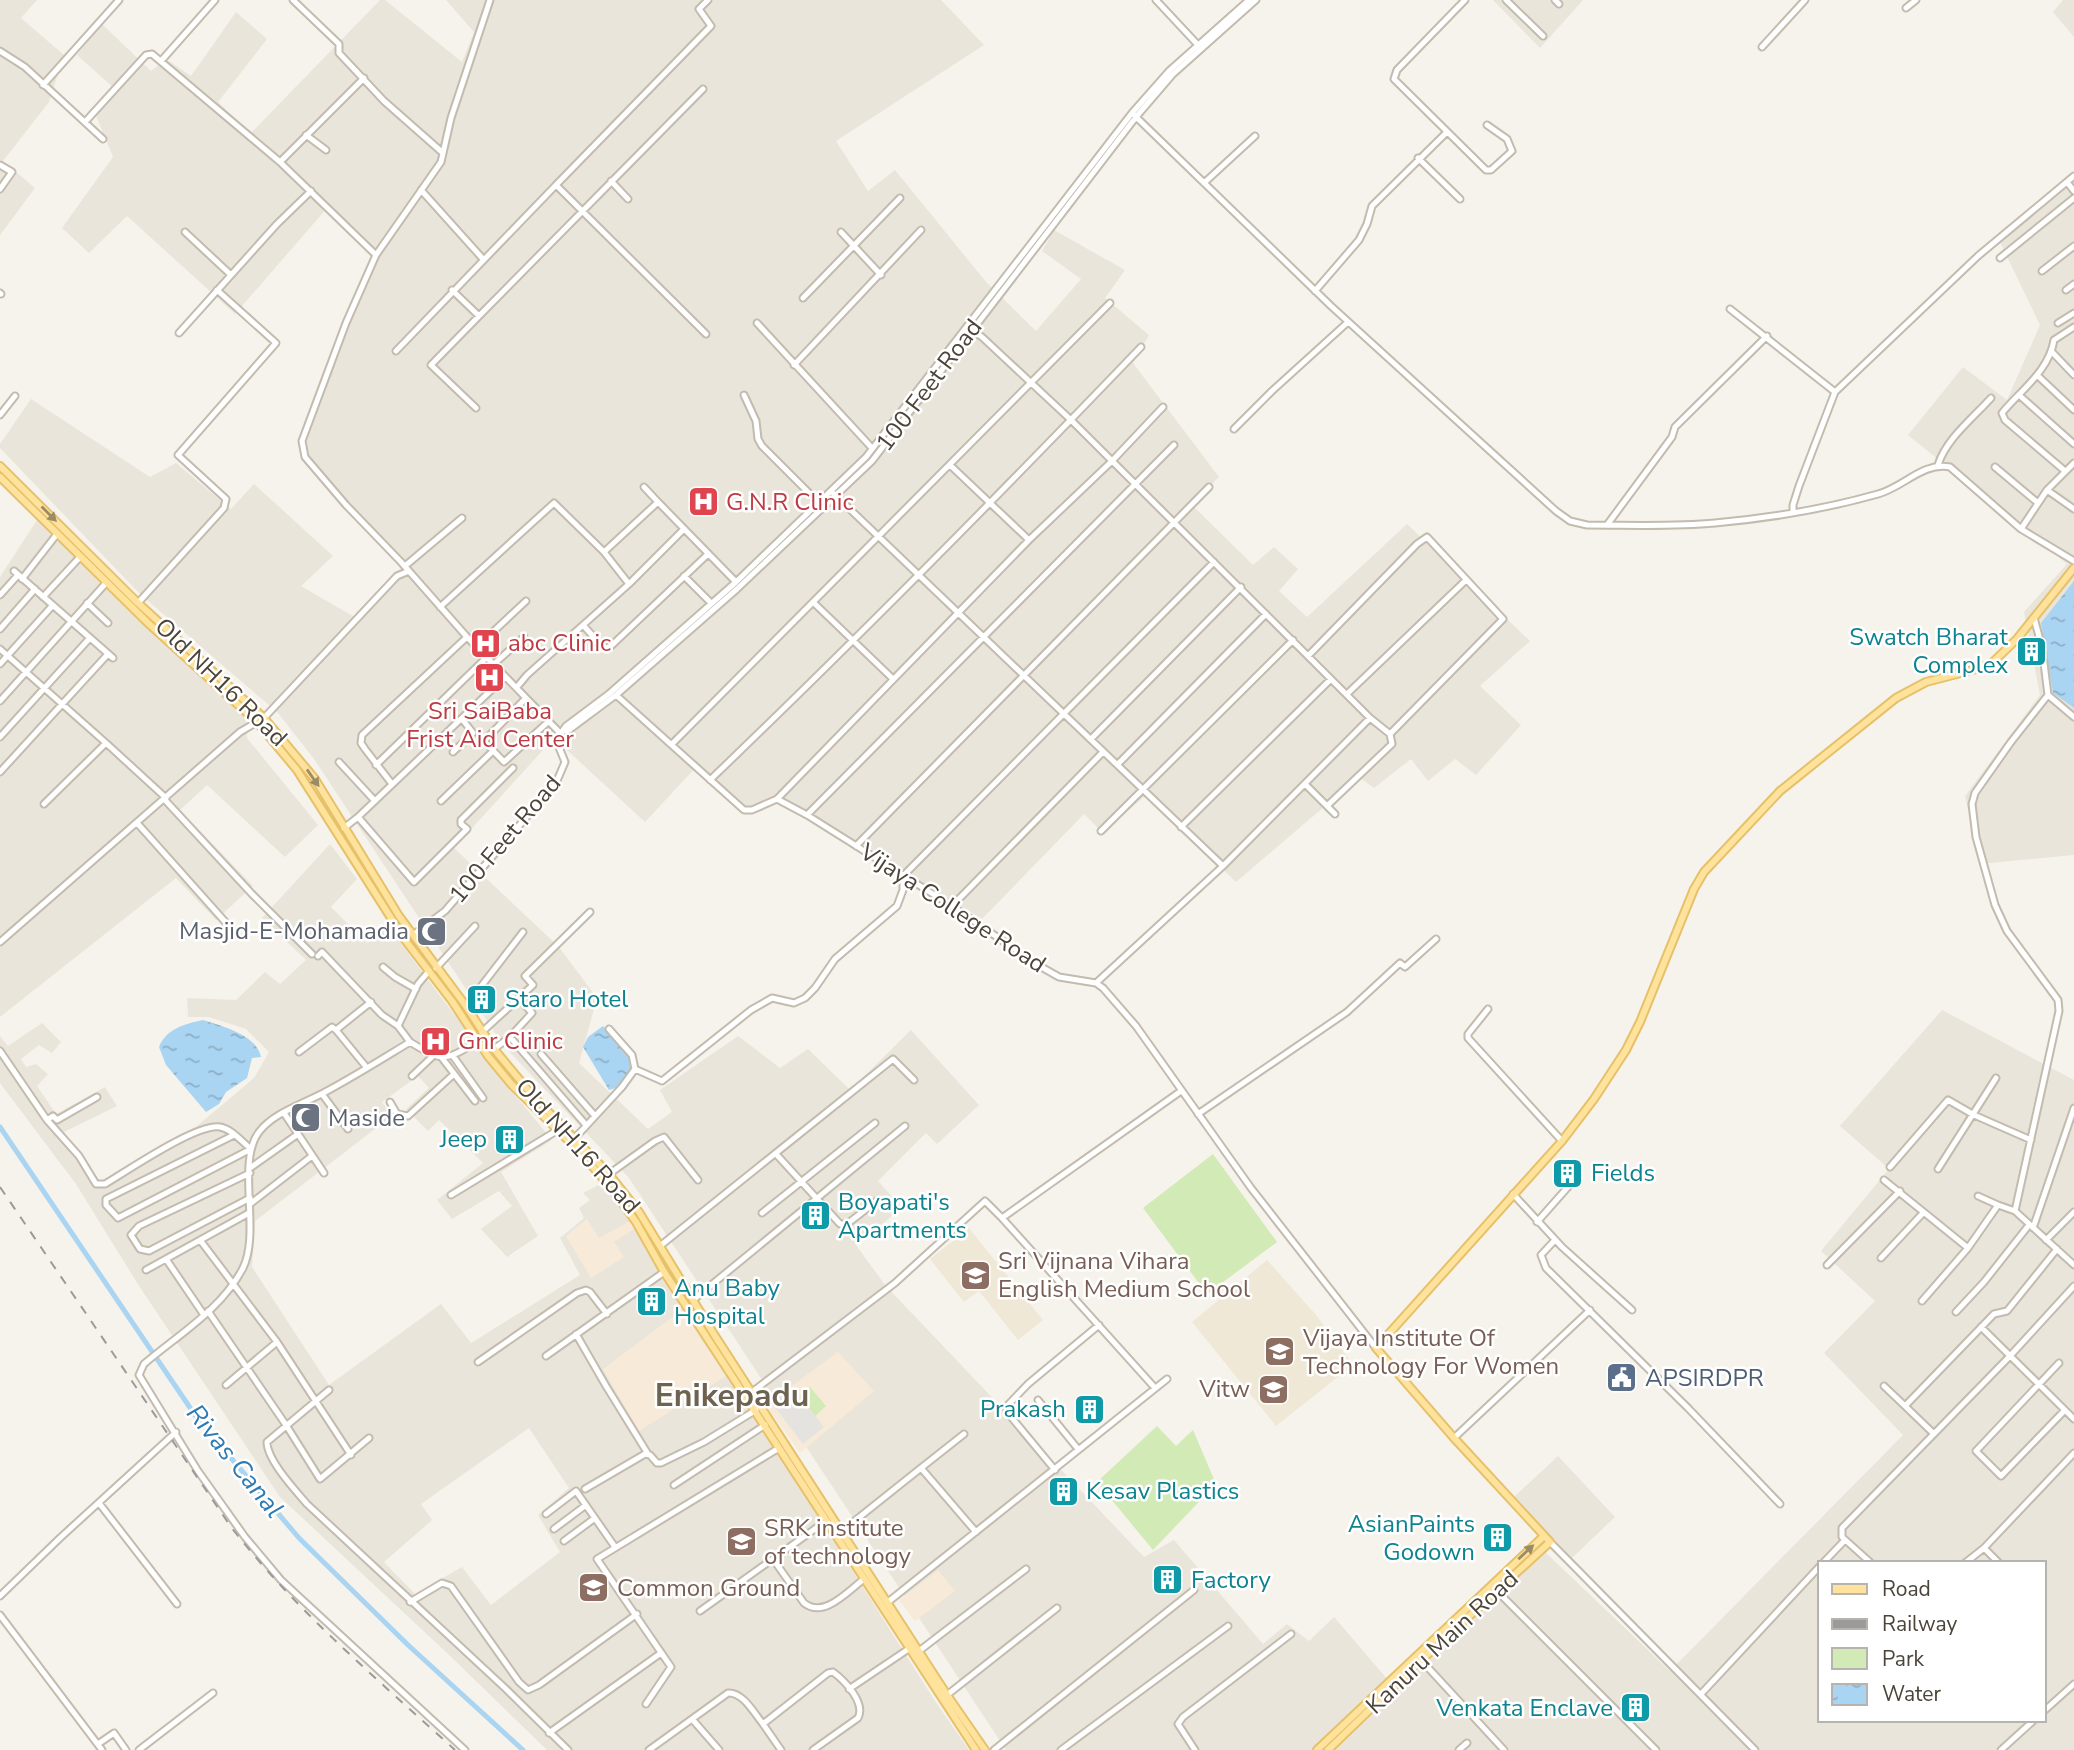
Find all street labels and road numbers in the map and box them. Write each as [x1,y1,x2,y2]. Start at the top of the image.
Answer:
street label: 100 Feet Road [869,312,989,458]
street label: Old NH16 Road [148,611,294,753]
street label: 100 Feet Road [442,768,568,910]
street label: Vijaya College Road [853,835,1052,980]
street label: Old NH16 Road [508,1071,648,1221]
street label: Kanuru Main Road [1359,1563,1525,1721]

